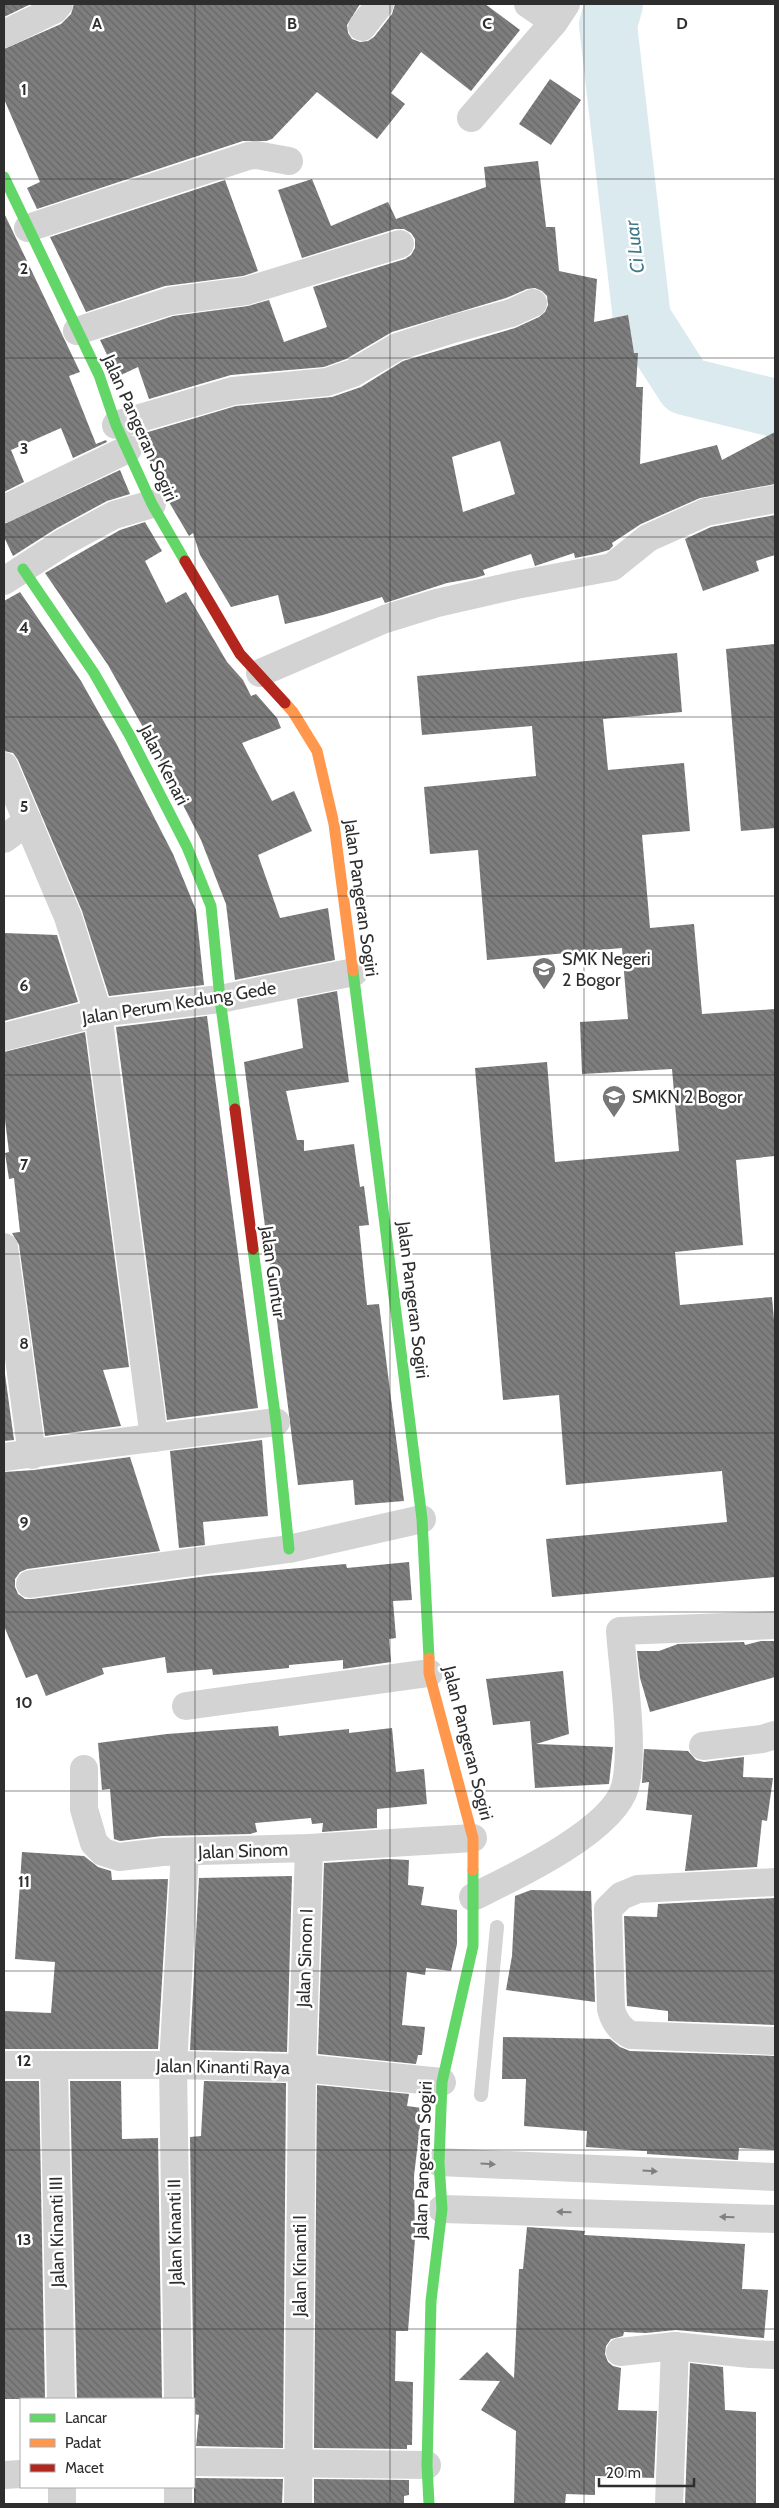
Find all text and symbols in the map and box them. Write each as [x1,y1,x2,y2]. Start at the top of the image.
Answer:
text: A [92,14,102,33]
text: B [287,14,297,33]
text: C [482,14,492,33]
text: D [676,14,688,33]
text: 1 [21,80,27,99]
water label: Ci Luar [620,218,649,275]
text: 2 [20,259,28,278]
street label: Jalan Pangeran Sogiri [97,350,182,505]
text: 3 [20,439,28,458]
text: 4 [19,618,29,637]
street label: Jalan Kenari [134,720,194,809]
text: 5 [20,797,28,816]
street label: Jalan Pangeran Sogiri [339,817,383,978]
place label: SMK Negeri 2 Bogor [562,948,651,991]
school or university icon: SMK Negeri 2 Bogor [531,956,557,990]
text: 6 [20,976,29,995]
street label: Jalan Perum Kedung Gede [79,977,278,1029]
school or university icon: SMKN 2 Bogor [601,1084,627,1118]
place label: SMKN 2 Bogor [632,1086,743,1108]
text: 7 [20,1155,29,1174]
street label: Jalan Pangeran Sogiri [392,1219,434,1380]
street label: Jalan Guntur [256,1224,290,1320]
text: 8 [19,1334,29,1353]
text: 9 [20,1513,29,1532]
street label: Jalan Pangeran Sogiri [438,1663,498,1822]
text: 10 [15,1693,33,1712]
street label: Jalan Sinom [197,1838,288,1864]
text: 11 [18,1872,30,1891]
street label: Jalan Sinom I [292,1908,318,2009]
text: 12 [17,2051,31,2070]
street label: Jalan Kinanti Raya [155,2055,290,2079]
street label: Jalan Pangeran Sogiri [409,2080,437,2241]
one-way arrow [480,2160,496,2168]
one-way arrow [643,2168,659,2176]
street label: Jalan Kinanti III [45,2176,69,2289]
street label: Jalan Kinanti II [163,2179,187,2286]
one-way arrow [556,2208,572,2216]
one-way arrow [718,2213,734,2221]
street label: Jalan Kinanti I [289,2215,311,2318]
text: 13 [17,2230,31,2249]
legend [20,2398,195,2488]
text: Lancar [65,2409,107,2427]
text: Padat [65,2434,101,2452]
scale bar [599,2456,694,2488]
text: Macet [65,2459,104,2477]
text: 20 m [606,2464,641,2482]

